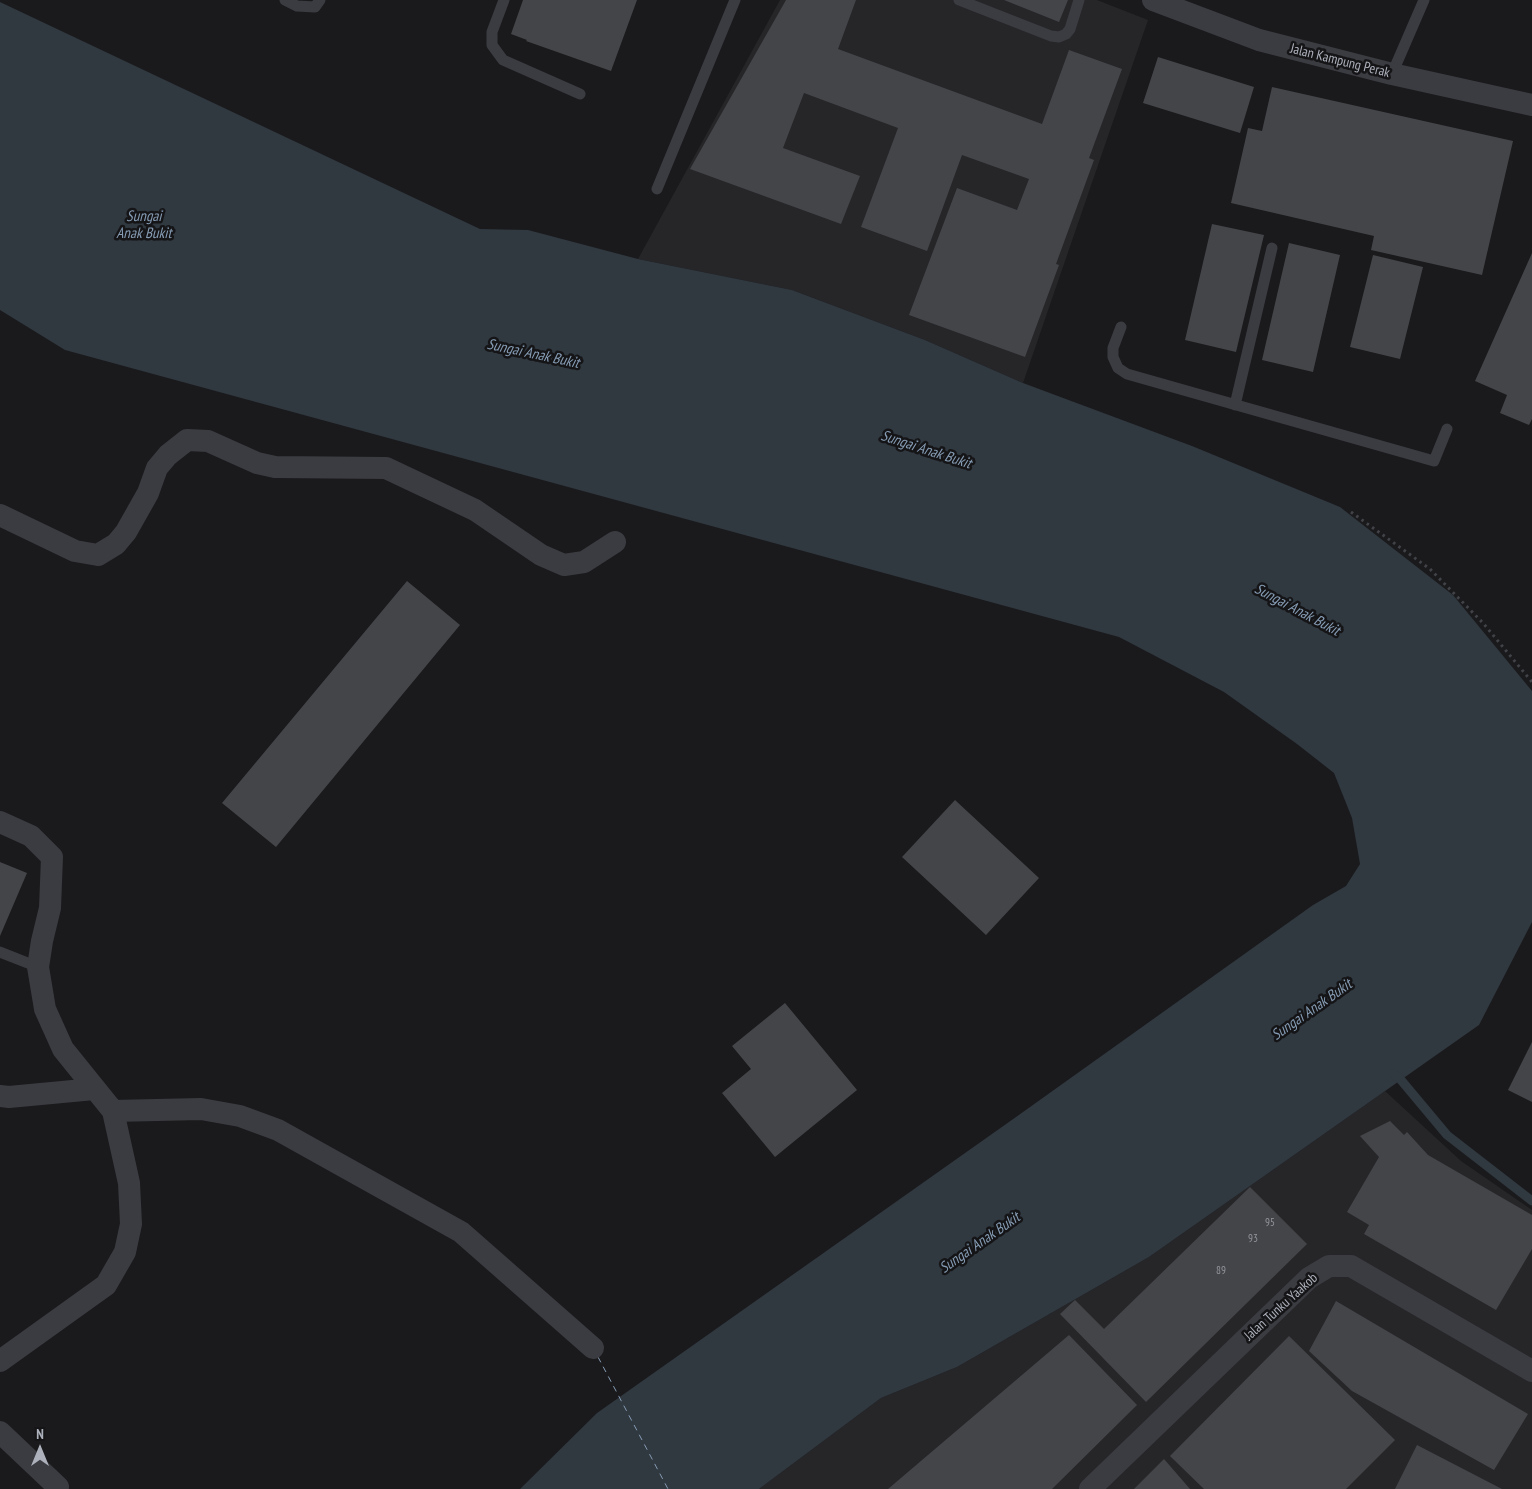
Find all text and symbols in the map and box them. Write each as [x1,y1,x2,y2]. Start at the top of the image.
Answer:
street label: Jalan Kampung Perak [1288,40,1392,82]
water label: Sungai Anak Bukit [116,208,172,243]
water label: Sungai Anak Bukit [485,335,581,373]
water label: Sungai Anak Bukit [879,427,973,473]
water label: Sungai Anak Bukit [1251,580,1343,640]
water label: Sungai Anak Bukit [1268,976,1356,1044]
water label: Sungai Anak Bukit [936,1209,1024,1277]
house number: 95 [1265,1216,1275,1230]
house number: 93 [1248,1232,1258,1246]
house number: 89 [1216,1264,1226,1278]
street label: Jalan Tunku Yaakob [1241,1270,1321,1344]
north arrow [15,1424,65,1474]
text: N [36,1425,44,1443]

